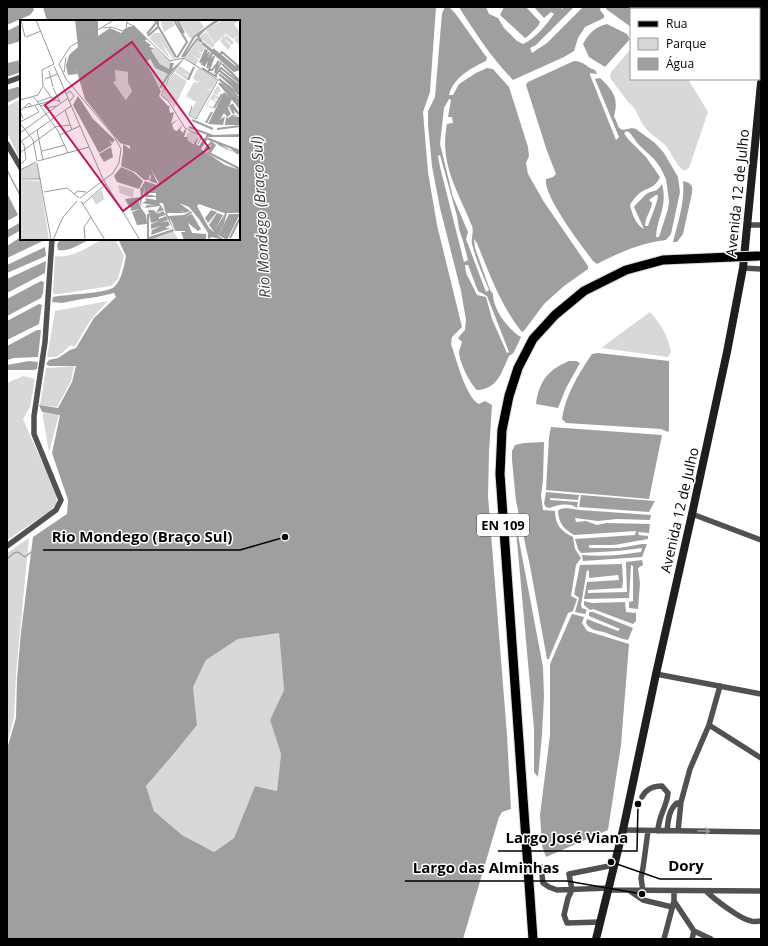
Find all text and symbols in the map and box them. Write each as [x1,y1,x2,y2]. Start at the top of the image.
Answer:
legend [630,8,760,80]
text: Rua [666,15,687,32]
inset map [20,20,240,240]
text: Parque [666,35,706,52]
text: Água [666,55,694,72]
street label: Avenida 12 de Julho [721,128,753,258]
water label: Rio Mondego (Braço Sul) [246,136,274,298]
street label: Avenida 12 de Julho [655,445,703,575]
road number: EN 109 [477,514,529,536]
callout: Rio Mondego (Braço Sul) [43,523,240,550]
text: Rio Mondego (Braço Sul) [52,526,232,546]
callout: Largo José Viana [498,824,637,851]
text: Largo José Viana [506,827,628,847]
one-way arrow [697,828,710,835]
callout: Dory [660,852,712,879]
callout: Largo das Alminhas [405,854,567,881]
text: Dory [668,855,704,875]
text: Largo das Alminhas [413,857,559,877]

